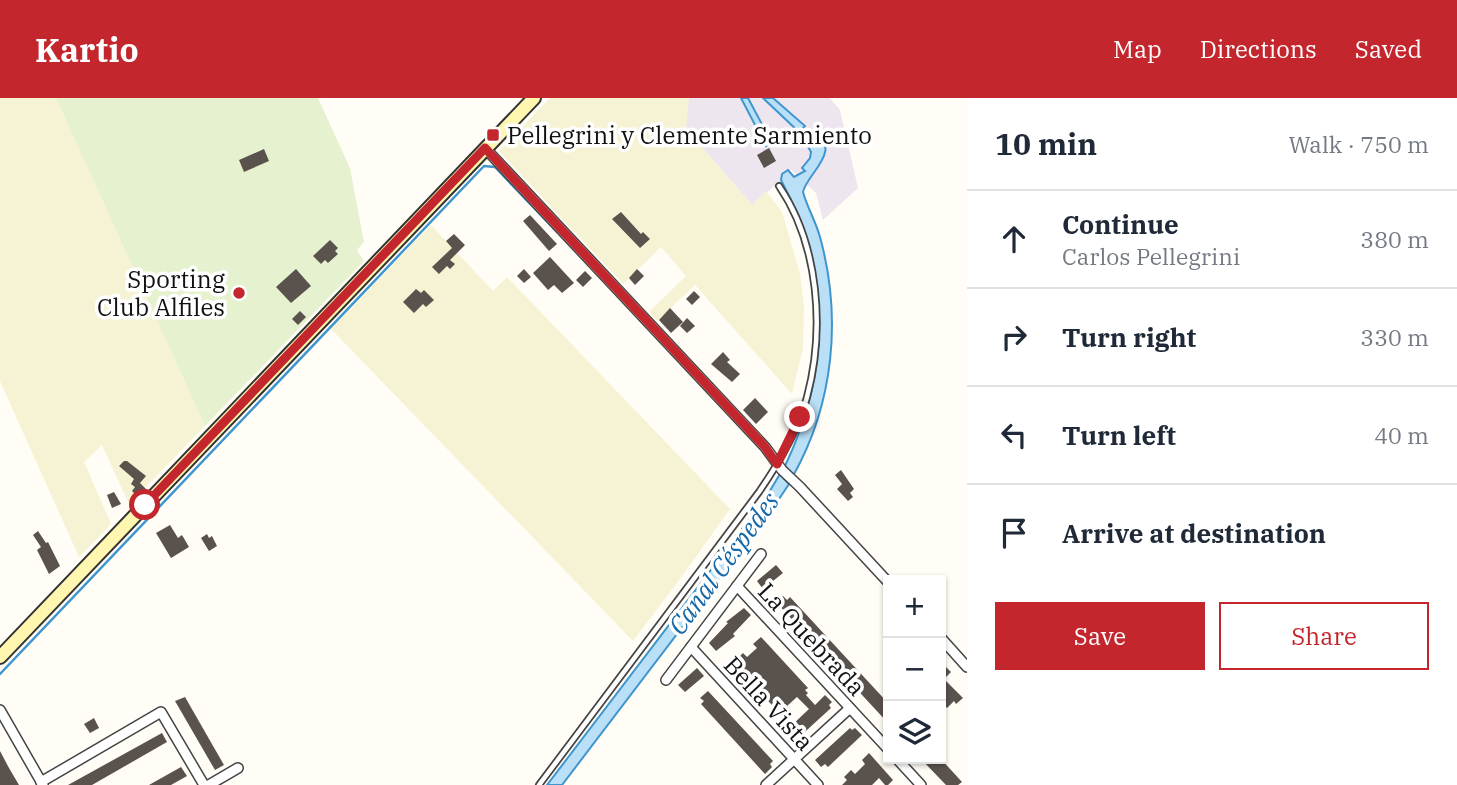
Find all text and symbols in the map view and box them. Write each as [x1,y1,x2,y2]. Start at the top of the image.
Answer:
text: Kartio [35,28,139,71]
text: Map [1113,33,1162,65]
text: Directions [1200,33,1317,65]
text: Saved [1355,33,1422,65]
place label: Pellegrini y Clemente Sarmiento [507,119,872,151]
text: 10 min [995,124,1097,163]
marker: Pellegrini y Clemente Sarmiento [485,127,501,143]
text: Walk · 750 m [1288,129,1429,159]
text: Continue [1062,207,1179,241]
icon: ahead [995,220,1033,258]
text: 380 m [1360,224,1429,254]
text: Carlos Pellegrini [1062,241,1240,271]
place label: Sporting Club Alfiles [97,263,225,323]
marker: Sporting Club Alfiles [231,285,247,301]
icon: right [995,318,1033,356]
text: Turn right [1062,320,1196,354]
text: 330 m [1360,322,1429,352]
route end [784,401,815,432]
icon: left [995,416,1033,454]
text: Turn left [1062,418,1176,452]
text: 40 m [1374,420,1429,450]
water label: Canal Céspedes [660,485,786,641]
route start [129,489,160,520]
icon: arrive [995,514,1033,552]
text: Arrive at destination [1062,516,1326,550]
map controls [883,575,946,764]
button: + [883,575,946,638]
street label: La Quebrada [751,576,873,702]
button: Save [995,602,1205,670]
button: Share [1219,602,1429,670]
button: − [883,638,946,701]
street label: Bella Vista [717,649,821,757]
button: layers [883,701,946,764]

